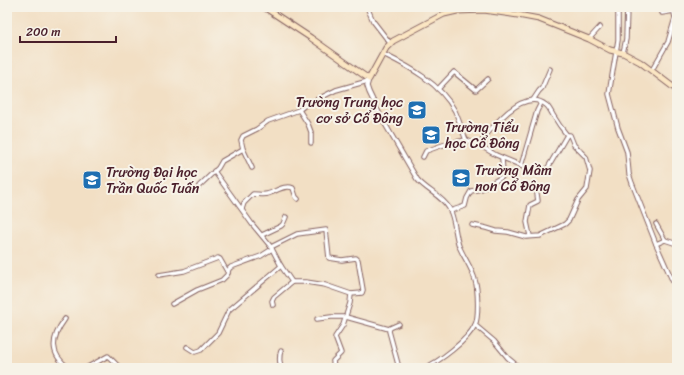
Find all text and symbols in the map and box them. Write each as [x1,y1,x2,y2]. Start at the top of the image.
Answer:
scale bar [20,18,116,44]
text: 200 m [26,21,60,43]
place label: Trường Trung học cơ sở Cổ Đông [296,90,403,131]
school or university icon: Trường Trung học cơ sở Cổ Đông [406,99,428,121]
place label: Trường Tiểu học Cổ Đông [444,115,520,156]
school or university icon: Trường Tiểu học Cổ Đông [420,124,442,146]
place label: Trường Mầm non Cổ Đông [475,158,552,199]
place label: Trường Đại học Trần Quốc Tuấn [106,160,200,201]
school or university icon: Trường Mầm non Cổ Đông [450,167,472,189]
school or university icon: Trường Đại học Trần Quốc Tuấn [81,169,103,191]

